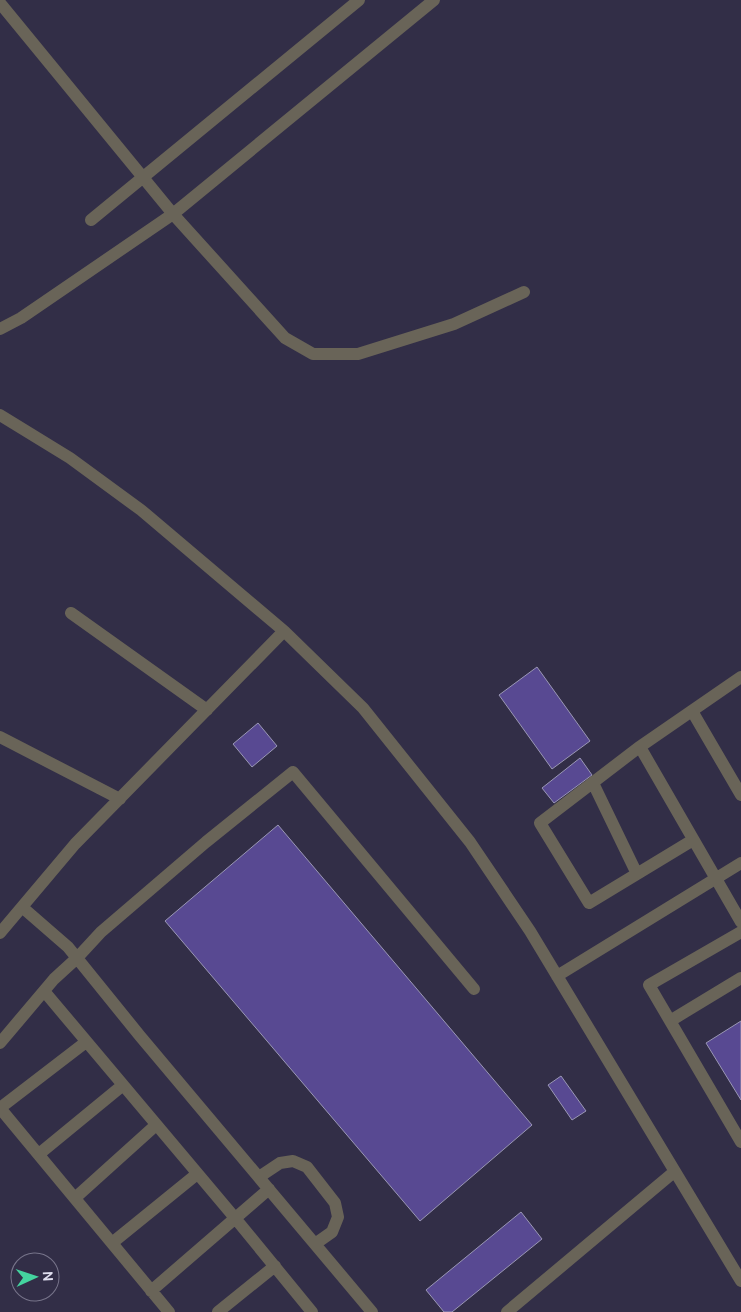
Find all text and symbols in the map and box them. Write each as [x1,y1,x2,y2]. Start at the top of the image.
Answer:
north arrow [10,1252,60,1302]
text: N [40,1271,56,1282]

